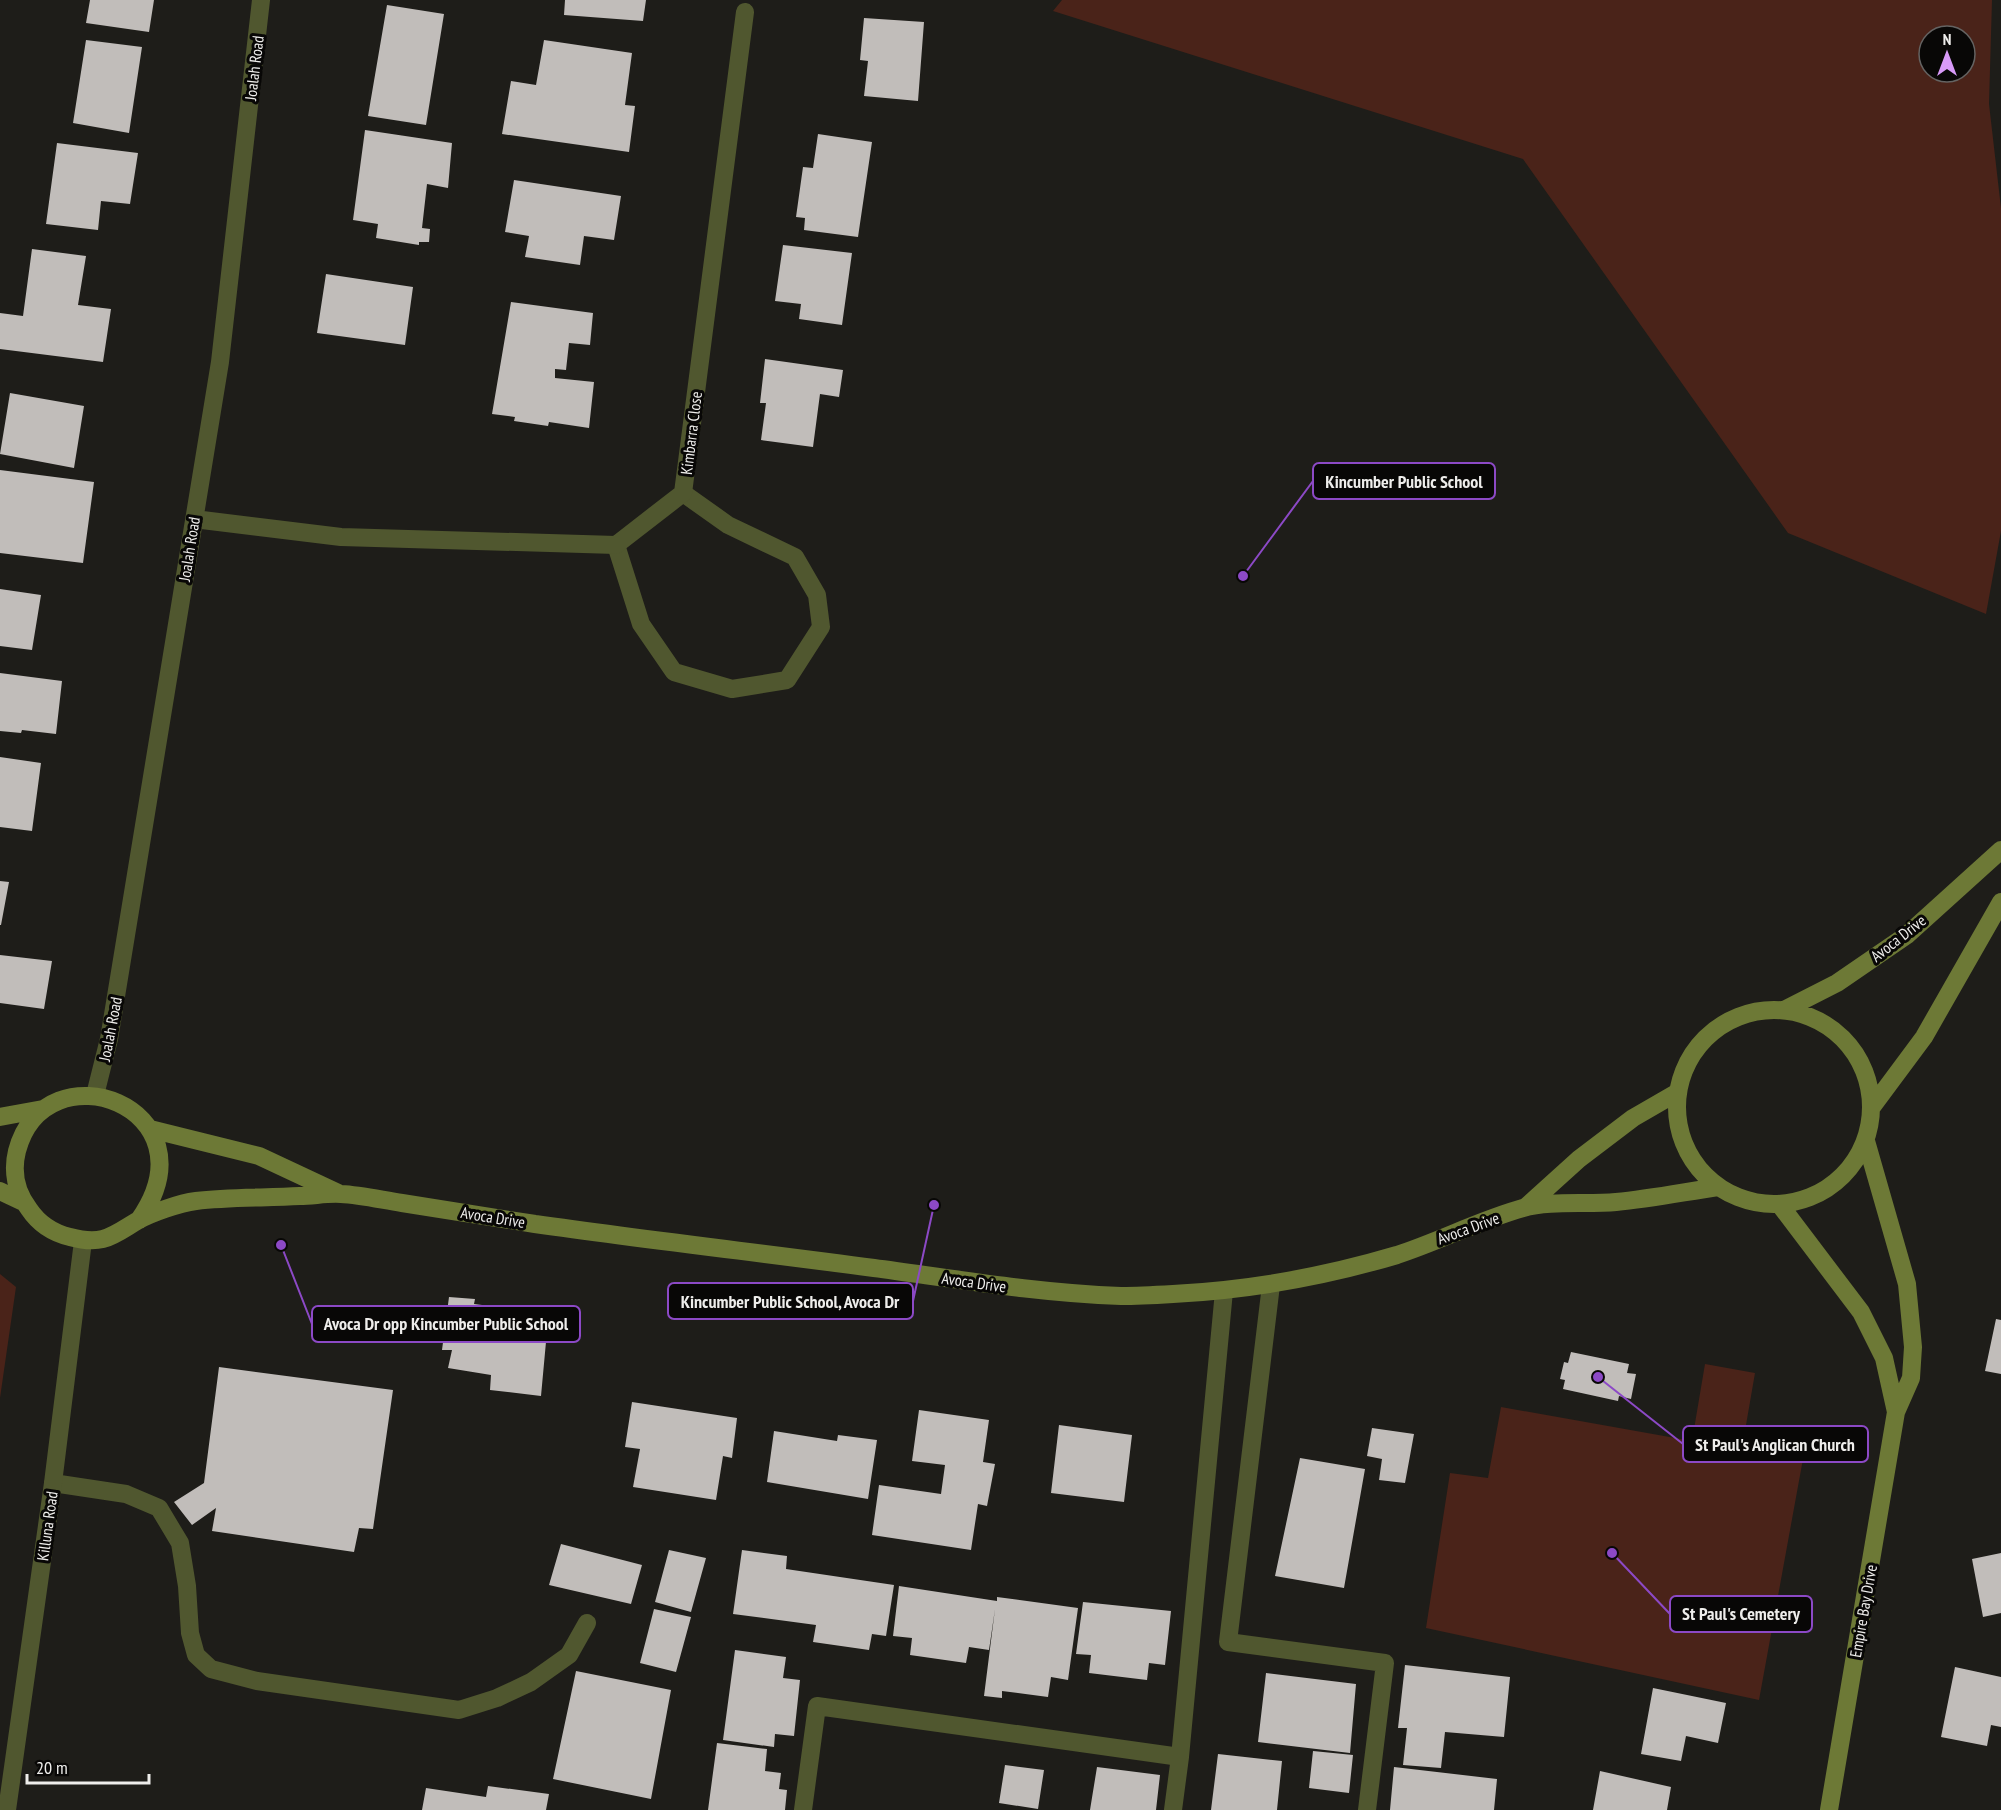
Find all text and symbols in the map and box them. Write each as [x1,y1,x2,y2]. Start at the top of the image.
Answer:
north arrow [1917,24,1977,84]
text: N [1943,29,1951,49]
street label: Joalah Road [240,34,268,102]
street label: Kimbarra Close [676,390,706,476]
callout: Kincumber Public School [1313,463,1495,499]
text: Kincumber Public School [1325,470,1483,493]
street label: Joalah Road [174,515,204,584]
street label: Avoca Drive [1866,910,1930,966]
street label: Joalah Road [94,995,126,1064]
street label: Avoca Drive [459,1202,527,1232]
street label: Avoca Drive [1434,1208,1502,1248]
street label: Avoca Drive [941,1268,1007,1296]
callout: Kincumber Public School, Avoca Dr [668,1283,913,1319]
text: Kincumber Public School, Avoca Dr [681,1290,900,1313]
callout: Avoca Dr opp Kincumber Public School [312,1306,580,1342]
text: Avoca Dr opp Kincumber Public School [323,1312,569,1335]
callout: St Paul's Anglican Church [1683,1426,1868,1462]
text: St Paul's Anglican Church [1695,1433,1855,1456]
street label: Killuna Road [32,1490,62,1562]
street label: Empire Bay Drive [1845,1563,1881,1659]
callout: St Paul's Cemetery [1670,1596,1812,1632]
text: St Paul's Cemetery [1682,1602,1801,1625]
scale bar [27,1747,148,1785]
text: 20 m [36,1756,68,1779]

